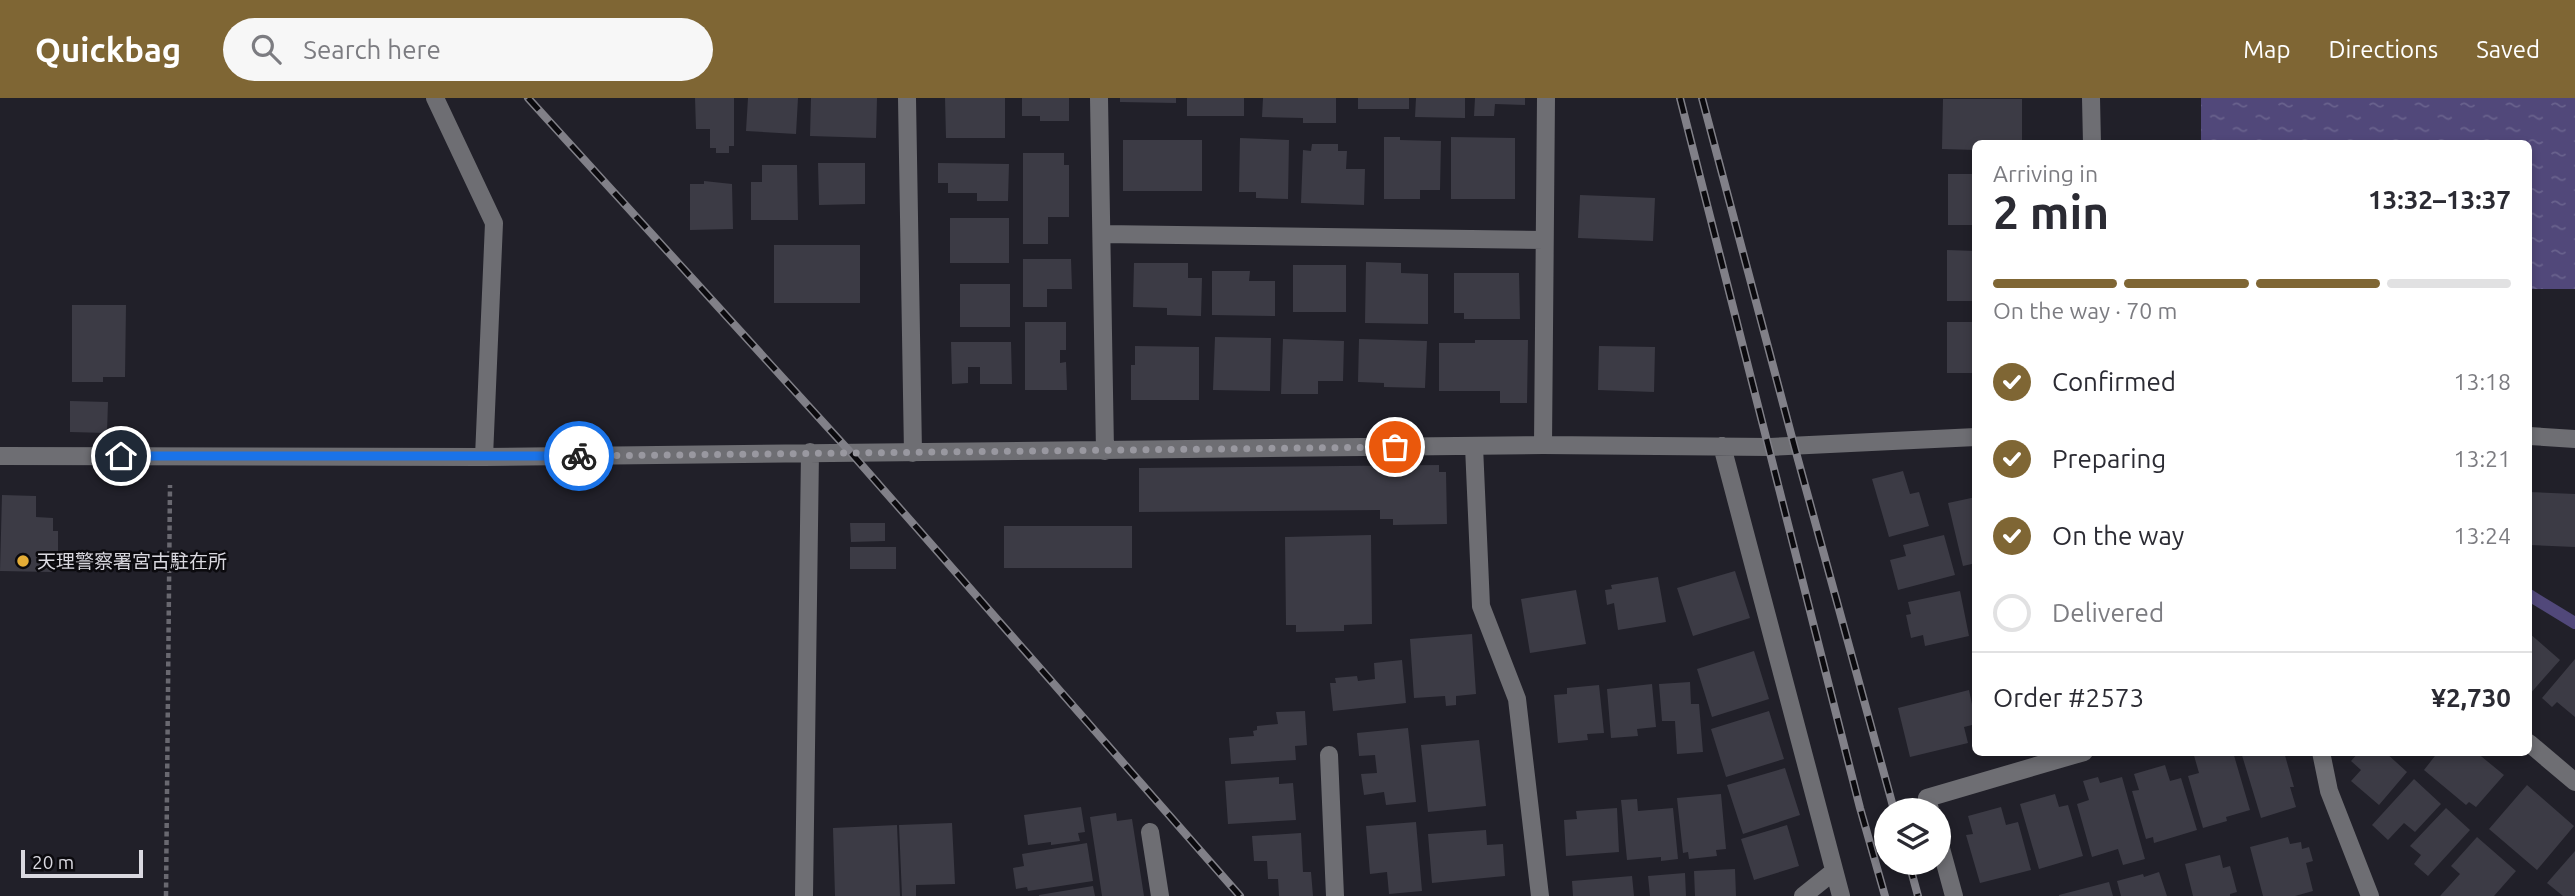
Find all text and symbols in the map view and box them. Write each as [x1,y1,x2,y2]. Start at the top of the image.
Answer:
search box [223,18,713,81]
icon: search [247,30,285,68]
text: Quickbag [35,31,181,68]
text: Search here [303,35,441,64]
text: Map [2243,36,2290,63]
text: Directions [2328,36,2438,63]
text: Saved [2476,36,2540,63]
text: Arriving in [1993,161,2098,186]
text: 13:32–13:37 [2368,185,2511,214]
text: 2 min [1993,186,2109,238]
text: On the way · 70 m [1993,298,2177,323]
icon: check [1993,363,2031,401]
text: Confirmed [2052,367,2176,396]
text: 13:18 [2453,369,2511,394]
pin [1365,417,1425,477]
courier [544,421,614,491]
pin [91,426,151,486]
icon: bag [1376,428,1414,466]
icon: home [102,437,140,475]
icon: bike [560,437,598,475]
icon: check [1993,440,2031,478]
text: Preparing [2052,444,2166,473]
text: 13:21 [2453,446,2511,471]
icon: check [1993,517,2031,555]
text: On the way [2052,521,2184,550]
text: 13:24 [2453,523,2511,548]
place label: 天理警察署宮古駐在所 [37,550,227,572]
marker: 天理警察署宮古駐在所 [15,553,31,569]
text: Delivered [2052,598,2164,627]
text: Order #2573 [1993,683,2144,712]
text: ¥2,730 [2431,683,2511,712]
map controls [1874,798,1951,875]
button: layers [1874,798,1951,875]
scale bar [21,847,144,879]
text: 20 m [32,851,74,873]

